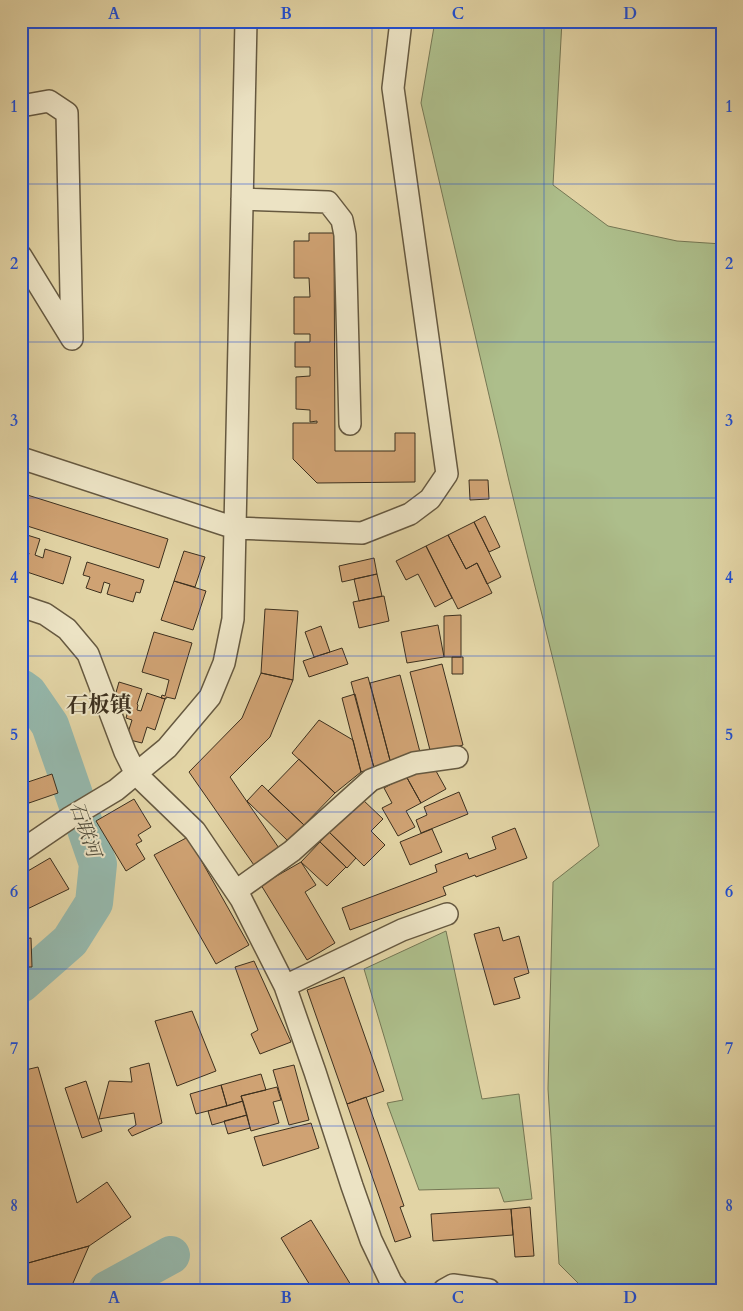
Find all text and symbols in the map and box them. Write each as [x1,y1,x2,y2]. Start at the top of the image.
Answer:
text: A [108,3,120,25]
text: B [280,3,292,25]
text: C [452,3,464,25]
text: D [623,3,637,25]
text: 1 [10,96,18,118]
text: 1 [725,96,733,118]
text: 2 [10,253,18,275]
text: 2 [725,253,733,275]
text: 3 [10,410,18,432]
text: 3 [725,410,733,432]
text: 4 [10,567,18,589]
text: 4 [725,567,733,589]
district label: 石板镇 [66,690,132,720]
text: 5 [10,724,18,746]
text: 5 [725,724,733,746]
water label: 石联河 [63,798,108,863]
text: 6 [10,881,18,903]
text: 6 [725,881,733,903]
text: 7 [10,1038,18,1060]
text: 7 [725,1038,733,1060]
text: 8 [10,1195,18,1217]
text: 8 [725,1195,733,1217]
text: A [108,1287,120,1309]
text: B [280,1287,292,1309]
text: C [452,1287,464,1309]
text: D [623,1287,637,1309]

